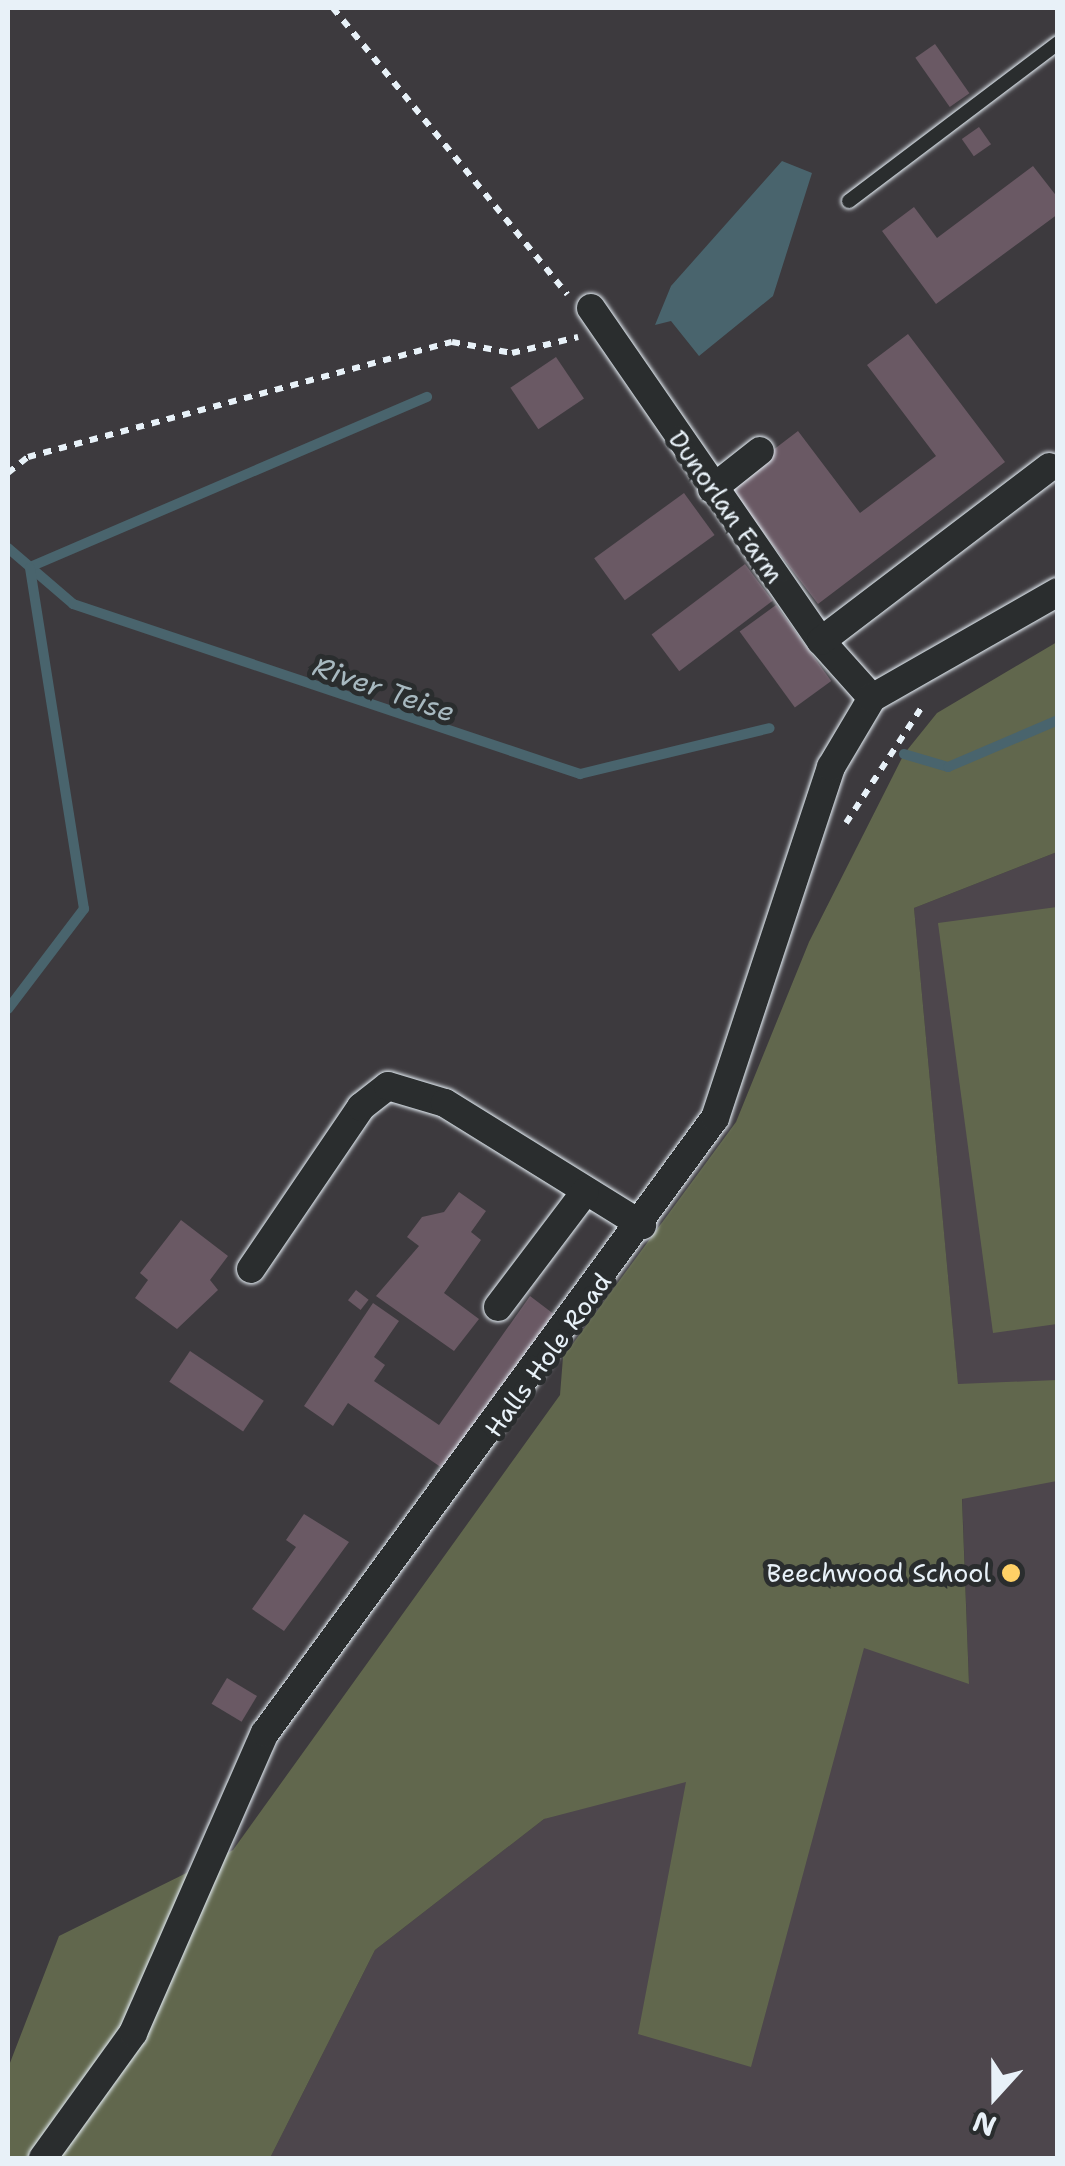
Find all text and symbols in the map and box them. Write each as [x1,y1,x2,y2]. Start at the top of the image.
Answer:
street label: Dunorlan Farm [662,425,790,589]
water label: River Teise [309,649,459,729]
street label: Halls Hole Road [478,1267,618,1443]
place label: Beechwood School [767,1558,991,1588]
marker: Beechwood School [1000,1562,1022,1584]
north arrow [945,2046,1045,2146]
text: N [967,2102,1001,2146]

